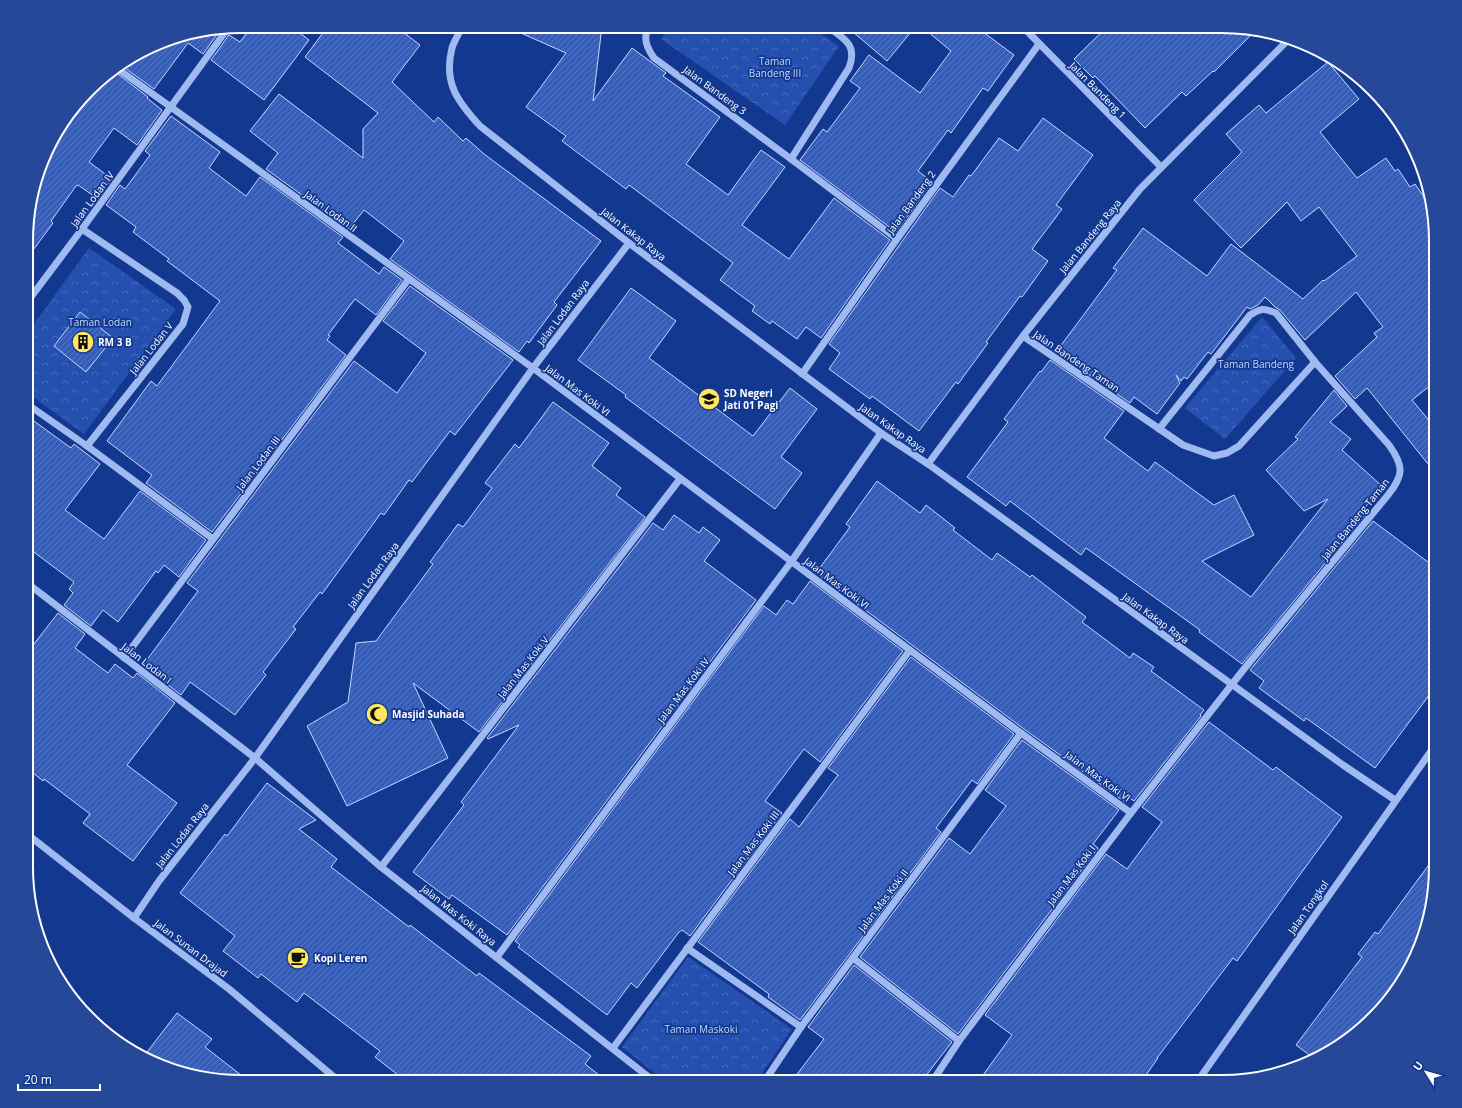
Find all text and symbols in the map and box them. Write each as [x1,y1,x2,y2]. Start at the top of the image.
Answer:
park label: Taman Bandeng III [749,54,801,80]
street label: Jalan Bandeng 1 [1066,58,1129,121]
street label: Jalan Bandeng 3 [680,62,750,118]
street label: Jalan Bandeng 2 [883,167,939,237]
street label: Jalan Lodan IV [67,168,117,230]
street label: Jalan Lodan II [301,186,360,235]
street label: Jalan Bandeng Raya [1055,196,1124,277]
street label: Jalan Kakap Raya [598,204,669,264]
street label: Jalan Lodan Raya [533,276,592,349]
park label: Taman Lodan [68,315,132,329]
street label: Jalan Lodan V [126,319,176,378]
street label: Jalan Bandeng Taman [1030,326,1123,395]
building icon: RM 3 B [70,329,96,355]
place label: RM 3 B [98,335,132,349]
park label: Taman Bandeng [1218,357,1295,371]
street label: Jalan Mas Koki VI [542,360,613,419]
school or university icon: SD Negeri Jati 01 Pagi [696,386,722,412]
place label: SD Negeri Jati 01 Pagi [723,386,778,412]
street label: Jalan Kakap Raya [856,399,929,456]
street label: Jalan Lodan III [232,433,283,494]
street label: Jalan Bandeng Taman [1317,475,1392,563]
street label: Jalan Lodan Raya [344,539,402,612]
street label: Jalan Mas Koki VI [801,553,872,612]
street label: Jalan Kakap Raya [1119,589,1192,647]
street label: Jalan Mas Koki V [494,633,552,702]
street label: Jalan Lodan I [118,639,175,686]
street label: Jalan Mas Koki IV [653,655,712,726]
mosque icon: Masjid Suhada [364,701,390,727]
place label: Masjid Suhada [392,707,465,721]
street label: Jalan Mas Koki VI [1061,747,1134,805]
street label: Jalan Lodan Raya [152,800,212,871]
street label: Jalan Mas Koki III [723,808,782,879]
street label: Jalan Mas Koki I [1043,842,1098,909]
street label: Jalan Mas Koki II [854,866,911,935]
street label: Jalan Tongkol [1284,878,1331,937]
street label: Jalan Mas Koki Raya [418,881,499,949]
street label: Jalan Sunan Drajad [151,915,230,980]
cafe icon: Kopi Leren [285,945,311,971]
place label: Kopi Leren [314,951,367,965]
park label: Taman Maskoki [665,1022,737,1036]
north arrow [1406,1052,1446,1092]
text: U [1409,1058,1426,1074]
scale bar [18,1066,100,1092]
text: 20 m [24,1071,52,1088]

